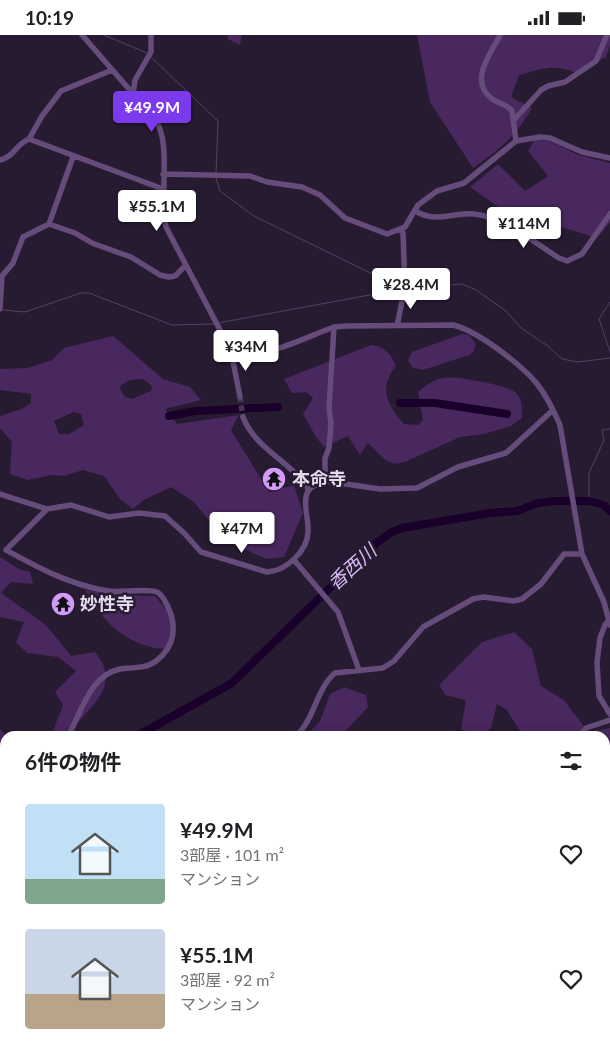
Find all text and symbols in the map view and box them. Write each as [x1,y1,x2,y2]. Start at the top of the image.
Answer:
text: 10:19 [25,6,74,29]
pin: ¥49.9M [111,91,193,133]
text: ¥49.9M [124,97,180,116]
pin: ¥55.1M [116,189,198,232]
text: ¥55.1M [129,196,185,215]
pin: ¥114M [489,207,559,249]
text: ¥114M [498,213,550,232]
pin: ¥28.4M [370,267,452,310]
text: ¥28.4M [383,274,439,293]
pin: ¥34M [216,329,276,372]
text: ¥34M [225,336,267,355]
temple icon: 本命寺 [261,466,287,492]
place label: 本命寺 [292,467,346,489]
pin: ¥47M [212,511,272,554]
text: ¥47M [221,518,263,537]
water label: 香西川 [323,538,382,594]
temple icon: 妙性寺 [50,591,76,617]
place label: 妙性寺 [80,592,134,614]
icon: filters [557,747,585,775]
text: 6件の物件 [25,749,121,774]
text: ¥49.9M [180,817,254,842]
icon: home [65,824,125,884]
icon: heart [557,840,585,868]
text: 3部屋 · 101 m² [180,845,284,864]
text: マンション [180,869,260,888]
text: ¥55.1M [180,942,254,967]
icon: home [65,949,125,1009]
icon: heart [557,965,585,993]
text: 3部屋 · 92 m² [180,970,275,989]
text: マンション [180,994,260,1013]

